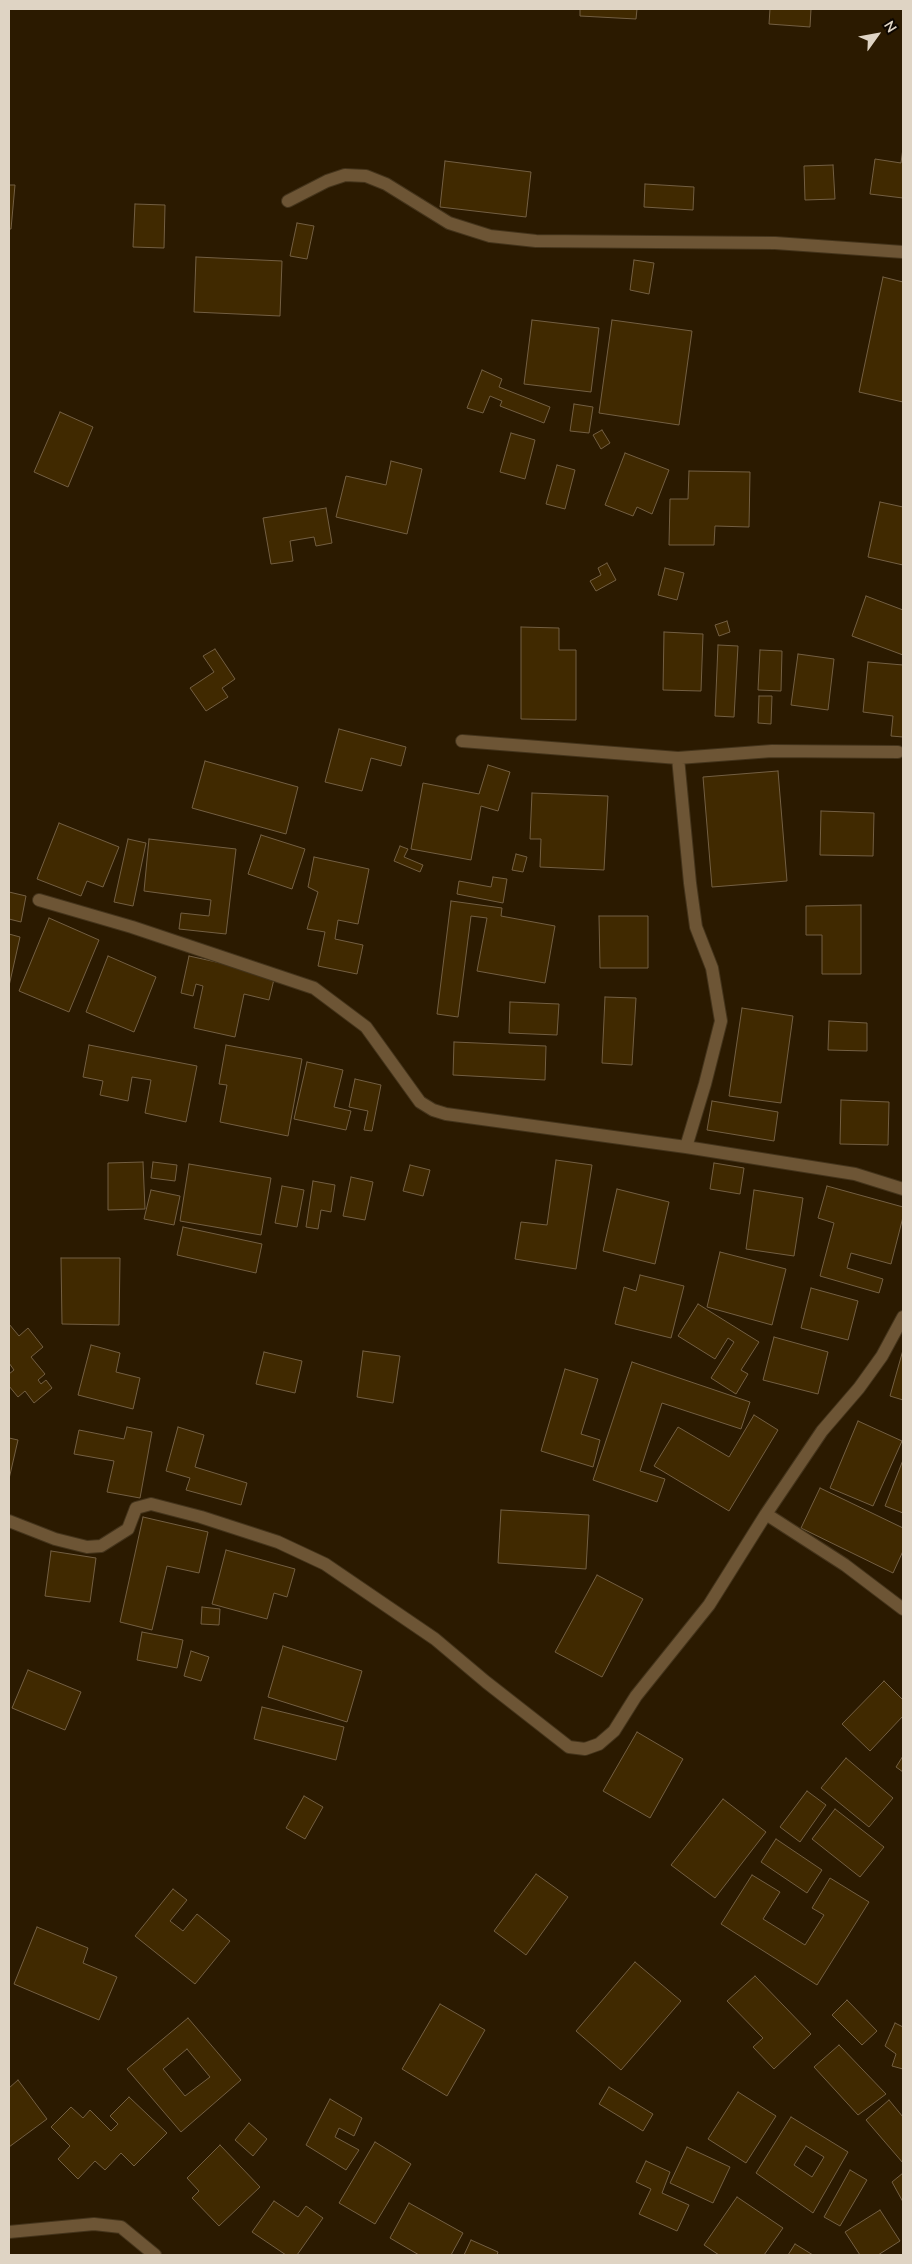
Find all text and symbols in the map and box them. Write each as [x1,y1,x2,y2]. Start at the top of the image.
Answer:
north arrow [852,10,902,60]
text: N [879,17,901,36]

